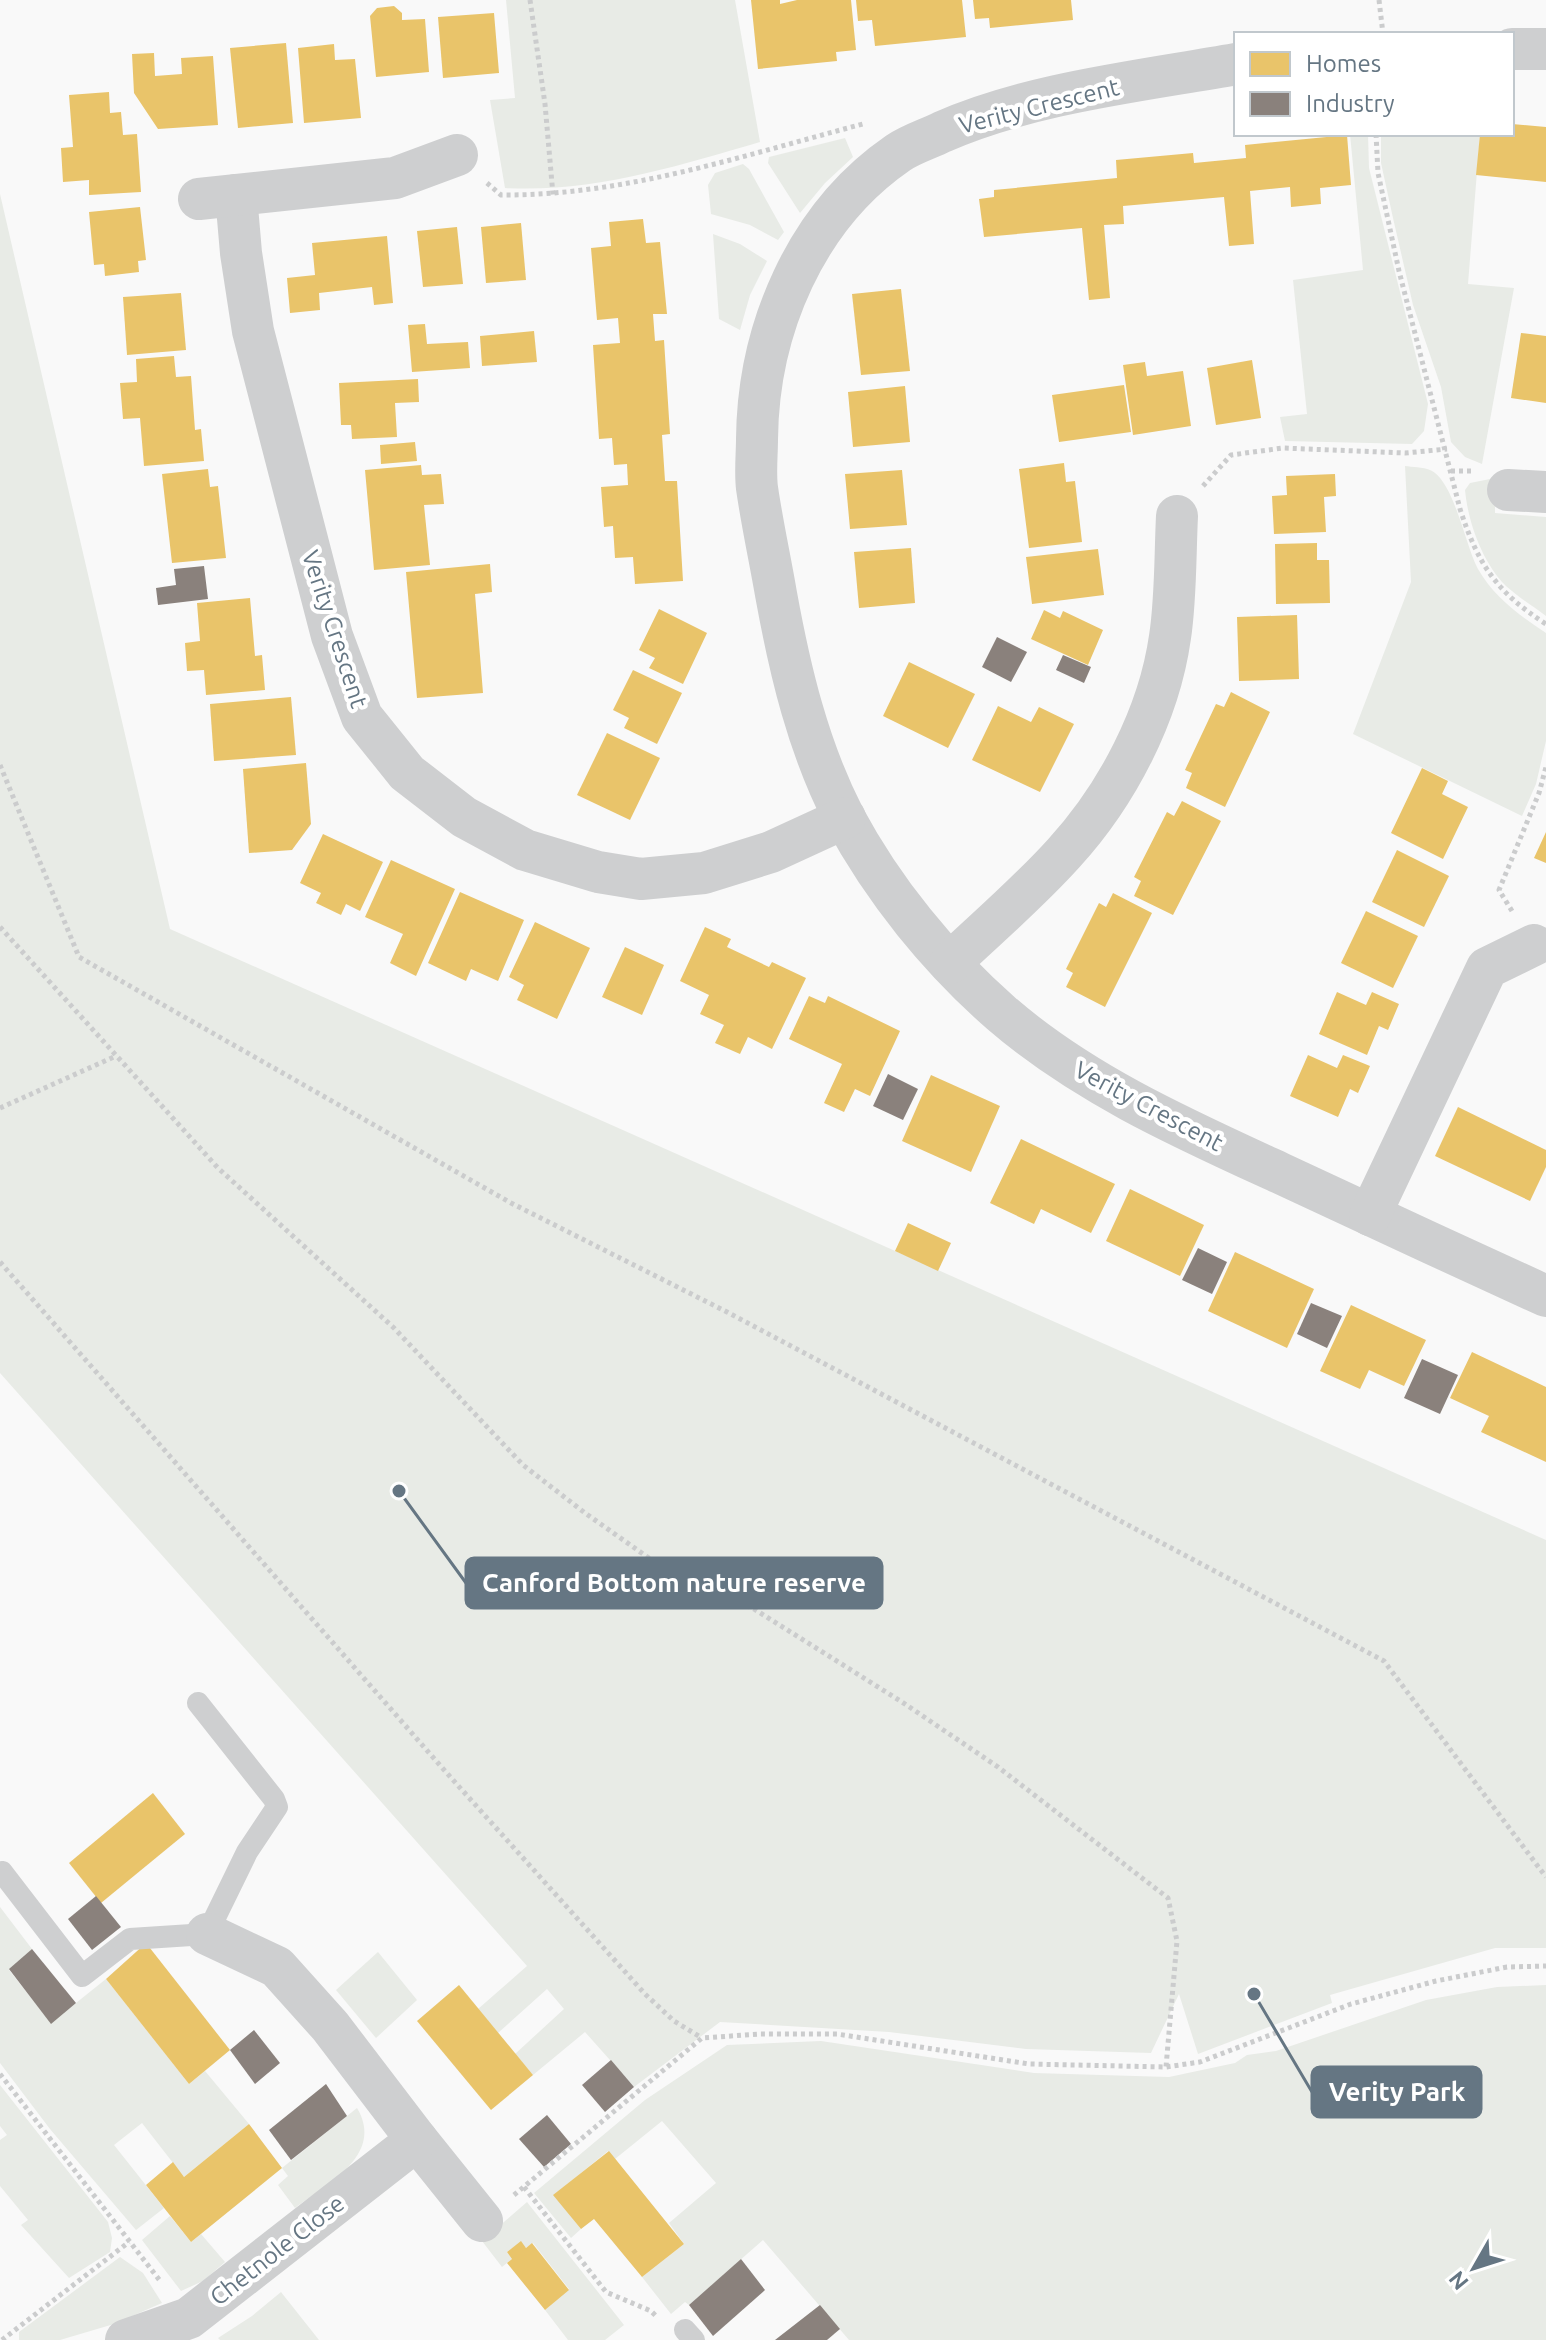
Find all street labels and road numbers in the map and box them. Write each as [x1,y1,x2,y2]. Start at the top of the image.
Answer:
street label: Verity Crescent [956,73,1122,139]
street label: Verity Crescent [297,547,373,712]
street label: Verity Crescent [1070,1056,1228,1157]
street label: Chetnole Close [205,2189,349,2311]

